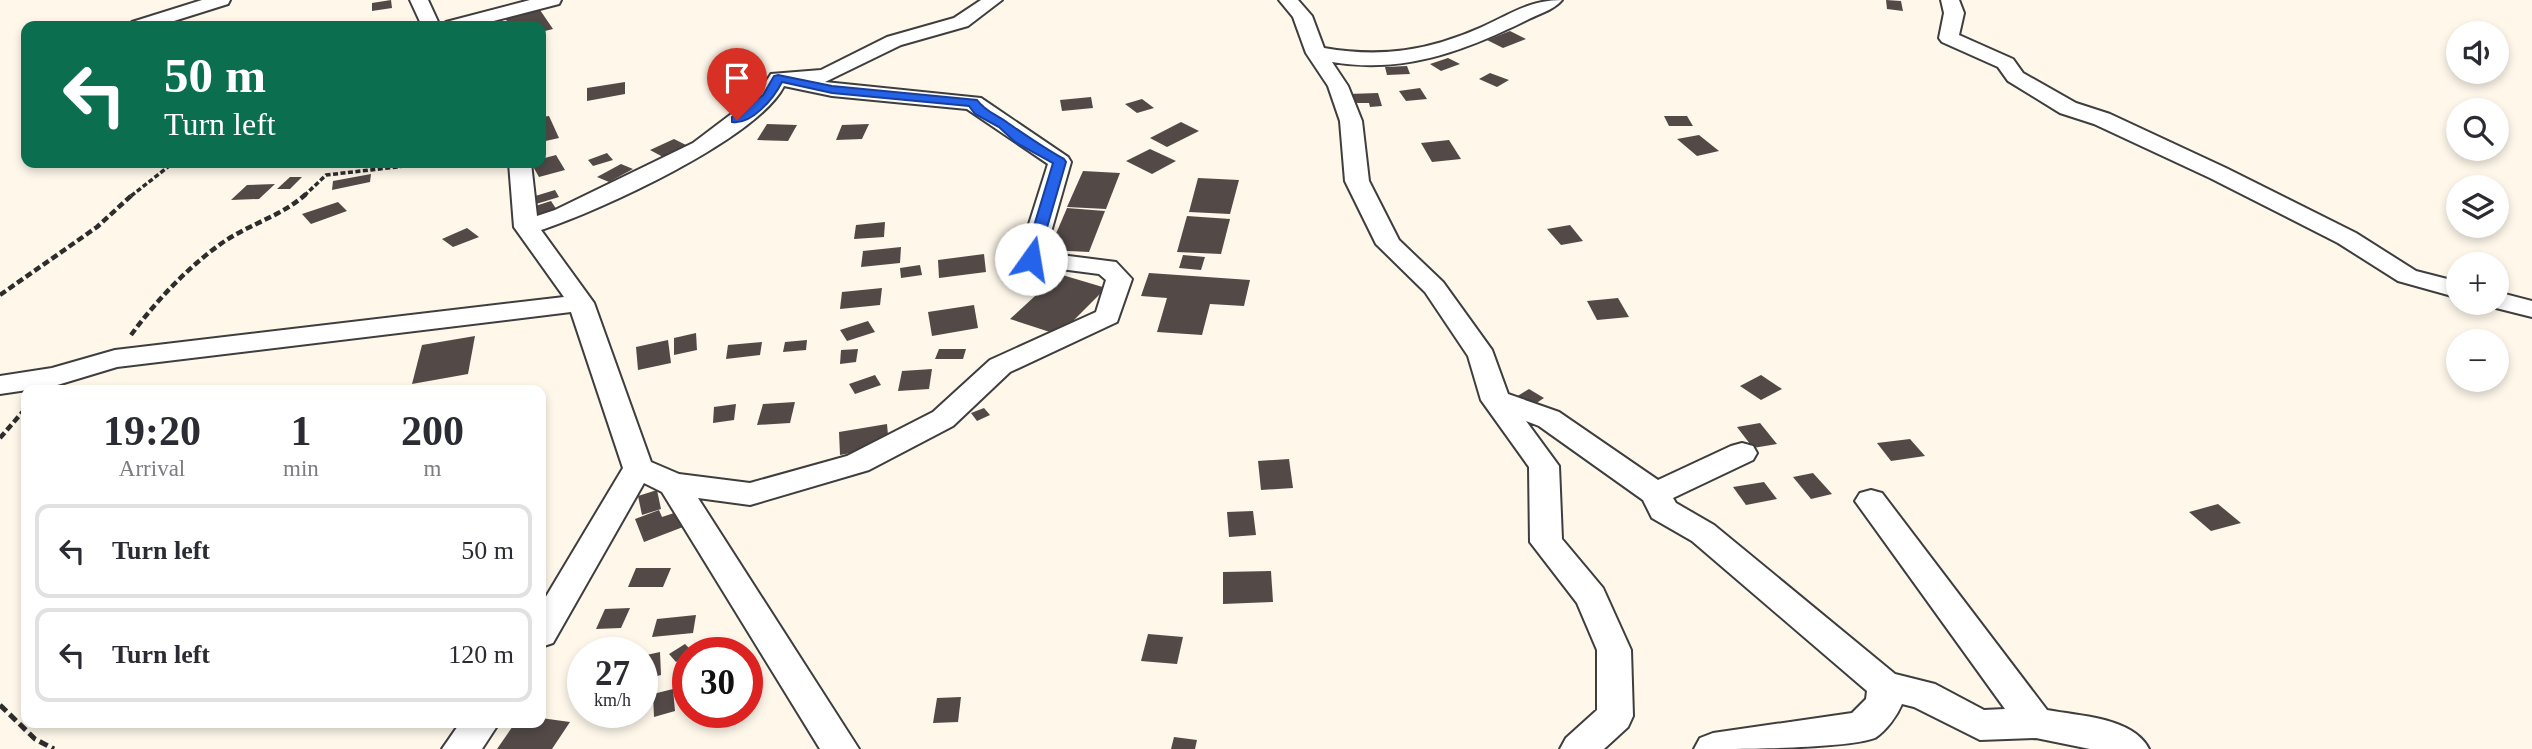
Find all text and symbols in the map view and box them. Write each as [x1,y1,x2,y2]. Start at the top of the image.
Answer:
map controls [2446,21,2509,392]
button: sound [2446,21,2509,84]
text: 50 m [164,48,266,103]
pin [707,48,767,120]
icon: left [49,49,140,140]
icon: arrive [718,59,756,97]
button: search [2446,98,2509,161]
text: Turn left [164,106,276,142]
button: layers [2446,175,2509,238]
position arrow [994,222,1068,296]
button: + [2446,252,2509,315]
button: − [2446,329,2509,392]
text: 19:20 [103,408,201,454]
text: 1 [290,408,311,454]
text: 200 [401,408,464,454]
text: Arrival [119,456,185,481]
text: min [283,456,319,481]
text: m [423,456,441,481]
icon: left [53,532,91,570]
text: Turn left [112,536,210,565]
text: 50 m [461,536,514,565]
icon: left [53,636,91,674]
speed limit sign: 30 [672,637,763,728]
text: Turn left [112,640,210,669]
text: 120 m [448,640,514,669]
text: 27 [595,654,630,693]
text: km/h [594,690,631,710]

